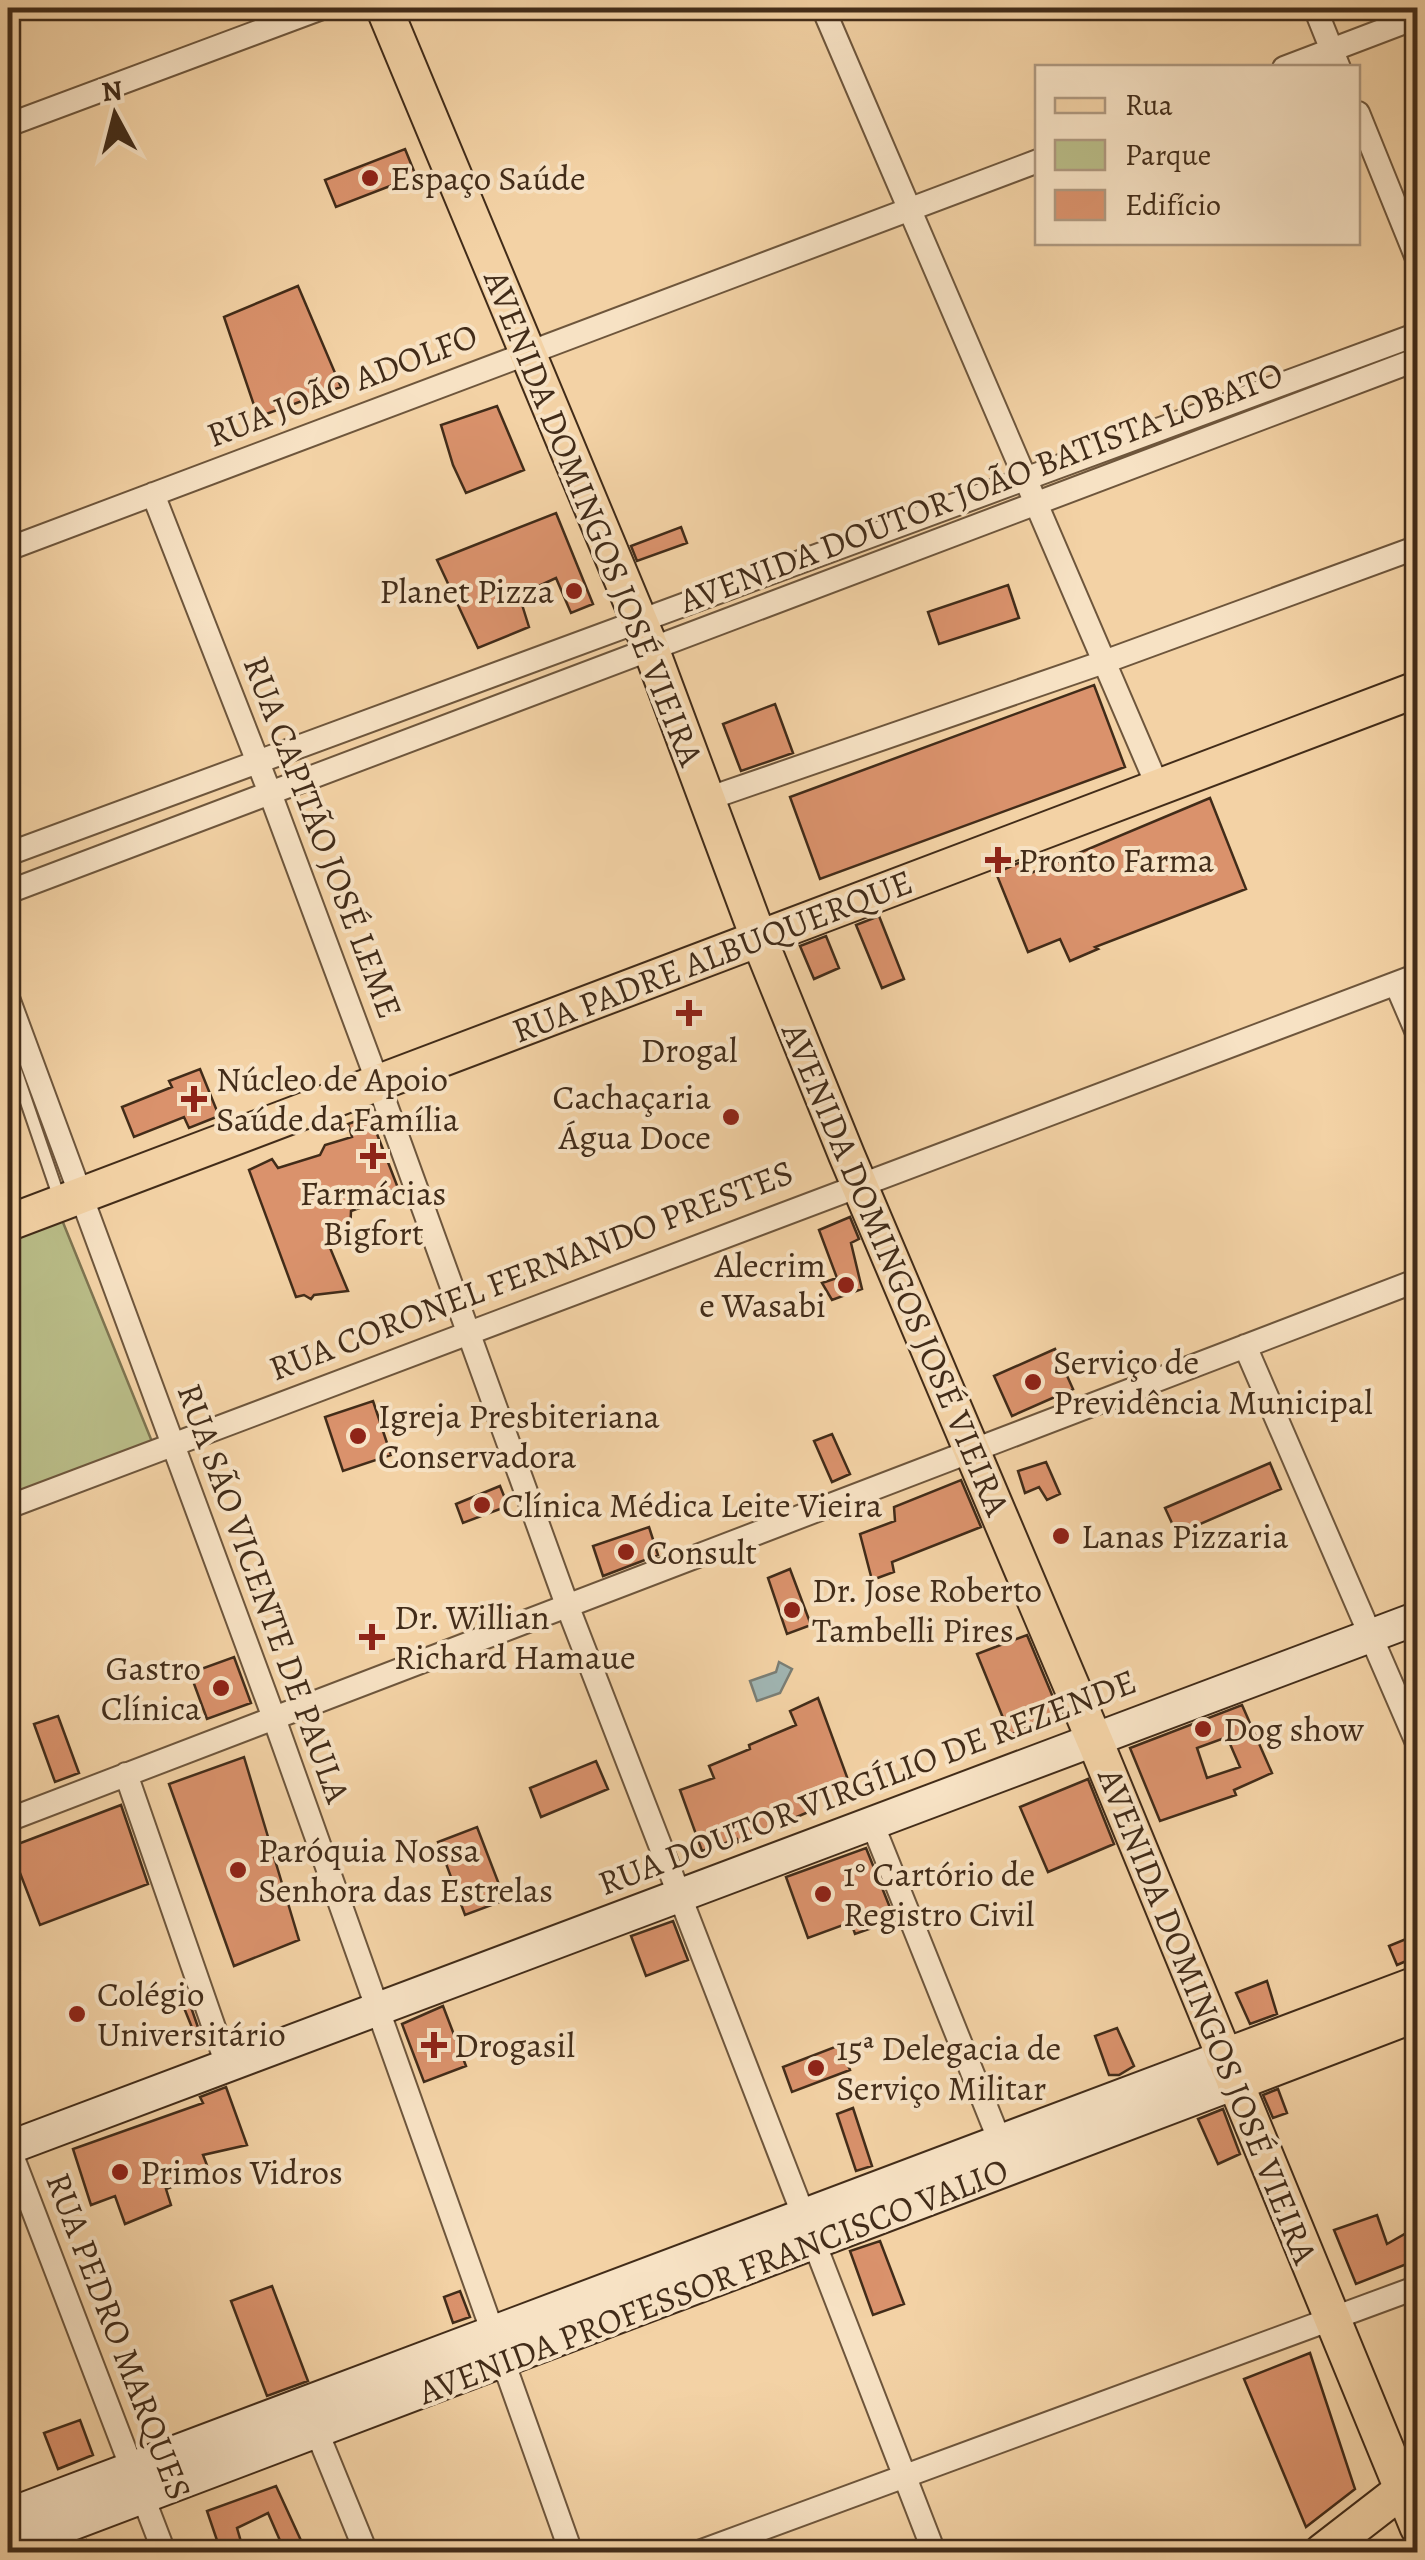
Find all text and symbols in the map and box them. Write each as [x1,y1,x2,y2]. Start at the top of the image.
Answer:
north arrow [65,65,165,165]
legend [1035,65,1360,245]
text: N [100,71,125,111]
text: Rua [1125,85,1173,125]
text: Parque [1125,135,1211,175]
place label: Espaço Saúde [390,154,586,202]
marker: Espaço Saúde [359,167,381,189]
text: Edifício [1125,185,1221,225]
street label: AVENIDA DOMINGOS JOSÉ VIEIRA [472,262,716,774]
street label: RUA JOÃO ADOLFO [200,311,484,459]
street label: AVENIDA DOUTOR JOÃO BATISTA LOBATO [672,349,1290,625]
place label: Planet Pizza [379,567,555,615]
marker: Planet Pizza [563,580,585,602]
street label: RUA CAPITÃO JOSÉ LEME [232,649,414,1025]
place label: Pronto Farma [1018,836,1215,884]
marker: Pronto Farma [987,849,1009,871]
street label: RUA PADRE ALBUQUERQUE [505,857,919,1055]
marker: Drogal [678,1002,700,1024]
street label: AVENIDA DOMINGOS JOSÉ VIEIRA [770,1014,1022,1523]
place label: Drogal [640,1026,738,1074]
place label: Núcleo de Apoio Saúde da Família [216,1055,460,1143]
place label: Cachaçaria Água Doce [553,1073,712,1161]
marker: Núcleo de Apoio Saúde da Família [181,1086,207,1112]
marker: Cachaçaria Água Doce [720,1106,742,1128]
marker: Farmácias Bigfort [362,1145,384,1167]
street label: RUA CORONEL FERNANDO PRESTES [262,1148,800,1392]
place label: Farmácias Bigfort [300,1169,446,1257]
place label: Alecrim e Wasabi [699,1241,826,1329]
marker: Alecrim e Wasabi [835,1274,857,1296]
place label: Serviço de Previdência Municipal [1053,1338,1373,1426]
marker: Serviço de Previdência Municipal [1022,1371,1044,1393]
street label: RUA SÃO VICENTE DE PAULA [166,1377,362,1810]
place label: Igreja Presbiteriana Conservadora [378,1392,661,1480]
marker: Igreja Presbiteriana Conservadora [347,1425,369,1447]
place label: Clínica Médica Leite Vieira [502,1481,883,1529]
marker: Clínica Médica Leite Vieira [471,1494,493,1516]
place label: Lanas Pizzaria [1081,1512,1289,1560]
marker: Lanas Pizzaria [1050,1525,1072,1547]
place label: Consult [646,1528,757,1576]
marker: Consult [615,1541,637,1563]
place label: Dr. Jose Roberto Tambelli Pires [812,1566,1042,1654]
place label: Dr. Willian Richard Hamaue [394,1593,636,1681]
marker: Dr. Jose Roberto Tambelli Pires [781,1599,803,1621]
marker: Dr. Willian Richard Hamaue [359,1624,385,1650]
place label: Gastro Clínica [101,1644,202,1732]
street label: RUA DOUTOR VIRGÍLIO DE REZENDE [591,1657,1143,1907]
marker: Gastro Clínica [210,1677,232,1699]
place label: Dog show [1223,1705,1364,1753]
marker: Dog show [1192,1718,1214,1740]
street label: AVENIDA DOMINGOS JOSÉ VIEIRA [1086,1760,1330,2272]
place label: Paróquia Nossa Senhora das Estrelas [258,1826,553,1914]
place label: 1° Cartório de Registro Civil [843,1850,1035,1938]
marker: Paróquia Nossa Senhora das Estrelas [227,1859,249,1881]
marker: 1° Cartório de Registro Civil [812,1883,834,1905]
place label: Colégio Universitário [97,1970,286,2058]
marker: Colégio Universitário [66,2003,88,2025]
place label: Drogasil [454,2021,575,2069]
place label: 15ª Delegacia de Serviço Militar [836,2024,1061,2112]
marker: Drogasil [423,2034,445,2056]
marker: 15ª Delegacia de Serviço Militar [805,2057,827,2079]
street label: AVENIDA PROFESSOR FRANCISCO VALIO [410,2146,1015,2416]
place label: Primos Vidros [140,2148,343,2196]
marker: Primos Vidros [109,2161,131,2183]
street label: RUA PEDRO MARQUES [34,2165,204,2507]

